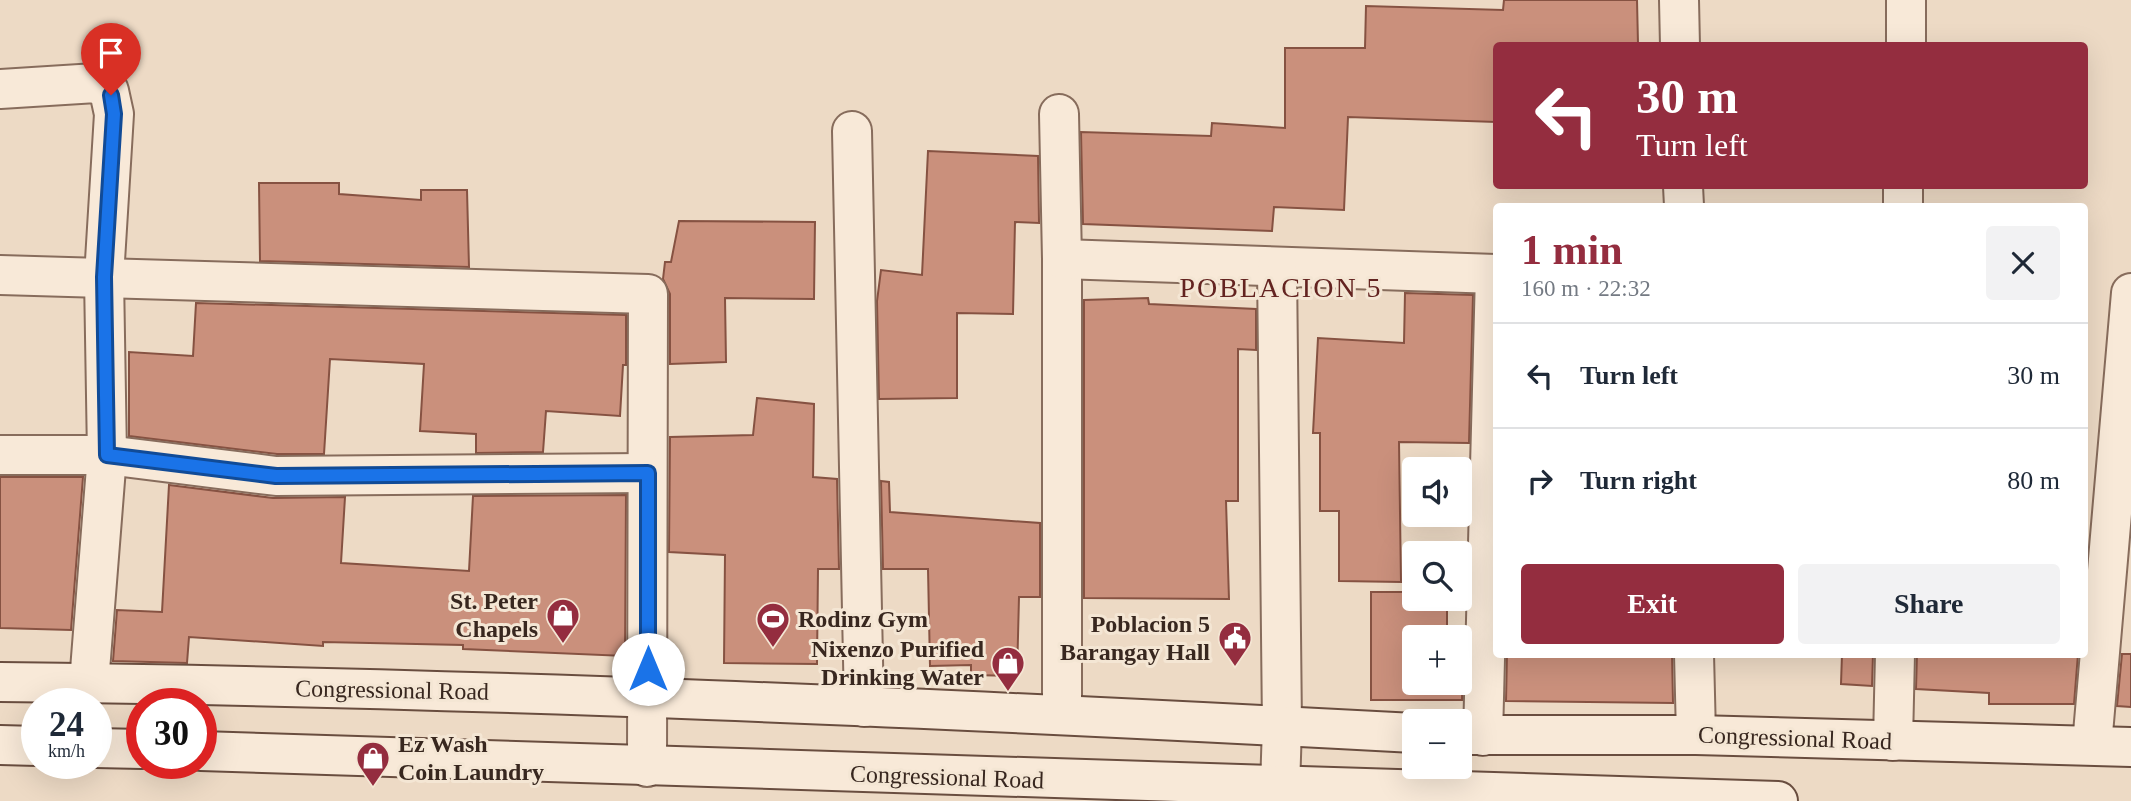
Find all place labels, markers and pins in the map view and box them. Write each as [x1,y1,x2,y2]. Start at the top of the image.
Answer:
pin [81,23,141,95]
place label: St. Peter Chapels [450,588,538,642]
shop icon: St. Peter Chapels [544,596,582,645]
sports icon: Rodinz Gym [754,600,792,649]
place label: Rodinz Gym [798,606,928,632]
place label: Poblacion 5 Barangay Hall [1060,611,1210,665]
public building icon: Poblacion 5 Barangay Hall [1216,619,1254,668]
place label: Nixenzo Purified Drinking Water [811,636,985,690]
shop icon: Nixenzo Purified Drinking Water [989,644,1027,693]
place label: Ez Wash Coin Laundry [398,731,544,785]
shop icon: Ez Wash Coin Laundry [354,739,392,788]

